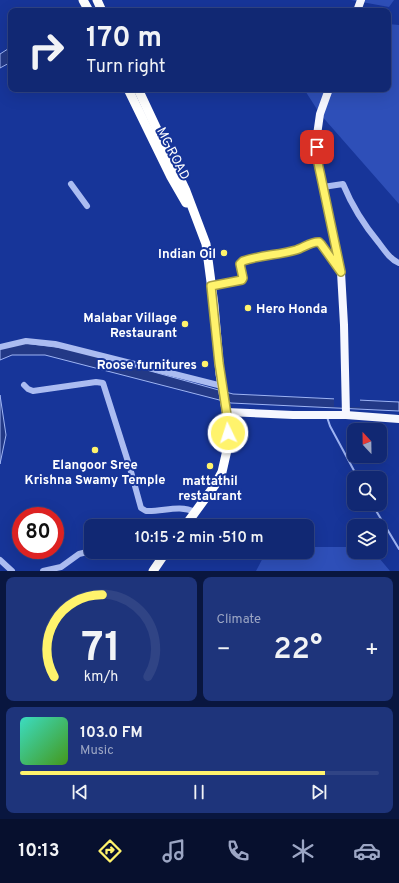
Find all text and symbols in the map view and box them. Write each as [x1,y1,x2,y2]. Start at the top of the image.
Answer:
text: 170 m [86,21,162,57]
icon: right [20,24,72,76]
text: Turn right [86,56,166,79]
street label: MC ROAD [152,125,192,183]
pin [300,130,334,164]
icon: arrive [306,136,328,158]
place label: Indian Oil [158,247,216,263]
marker: Indian Oil [219,248,229,258]
place label: Hero Honda [256,302,327,318]
marker: Hero Honda [243,303,253,313]
place label: Malabar Village Restaurant [83,311,177,342]
marker: Malabar Village Restaurant [180,319,190,329]
place label: Roose furnitures [97,358,197,374]
marker: Roose furnitures [200,359,210,369]
position arrow [207,412,249,454]
north arrow [347,423,387,463]
map controls [347,423,387,559]
marker: Elangoor Sree Krishna Swamy Temple [90,445,100,455]
place label: Elangoor Sree Krishna Swamy Temple [25,458,165,489]
marker: mattathil restaurant [205,461,215,471]
button: search [347,471,387,511]
place label: mattathil restaurant [178,474,242,505]
speed limit sign: 80 [12,507,64,559]
button: layers [347,519,387,559]
text: 10:15 · 2 min · 510 m [134,529,264,548]
text: Climate [217,612,261,628]
text: 71 [81,623,121,676]
text: 22° [273,632,322,669]
text: − [217,637,231,664]
text: + [365,637,379,664]
text: km/h [84,668,119,686]
text: 103.0 FM [80,724,143,743]
text: Music [80,743,114,759]
icon: previous [69,781,91,803]
icon: pause [188,781,210,803]
icon: next [308,781,330,803]
icon: directions [96,837,124,865]
icon: music [160,837,188,865]
icon: phone [224,837,252,865]
icon: climate [289,837,317,865]
icon: car [353,837,381,865]
text: 10:13 [18,840,60,863]

